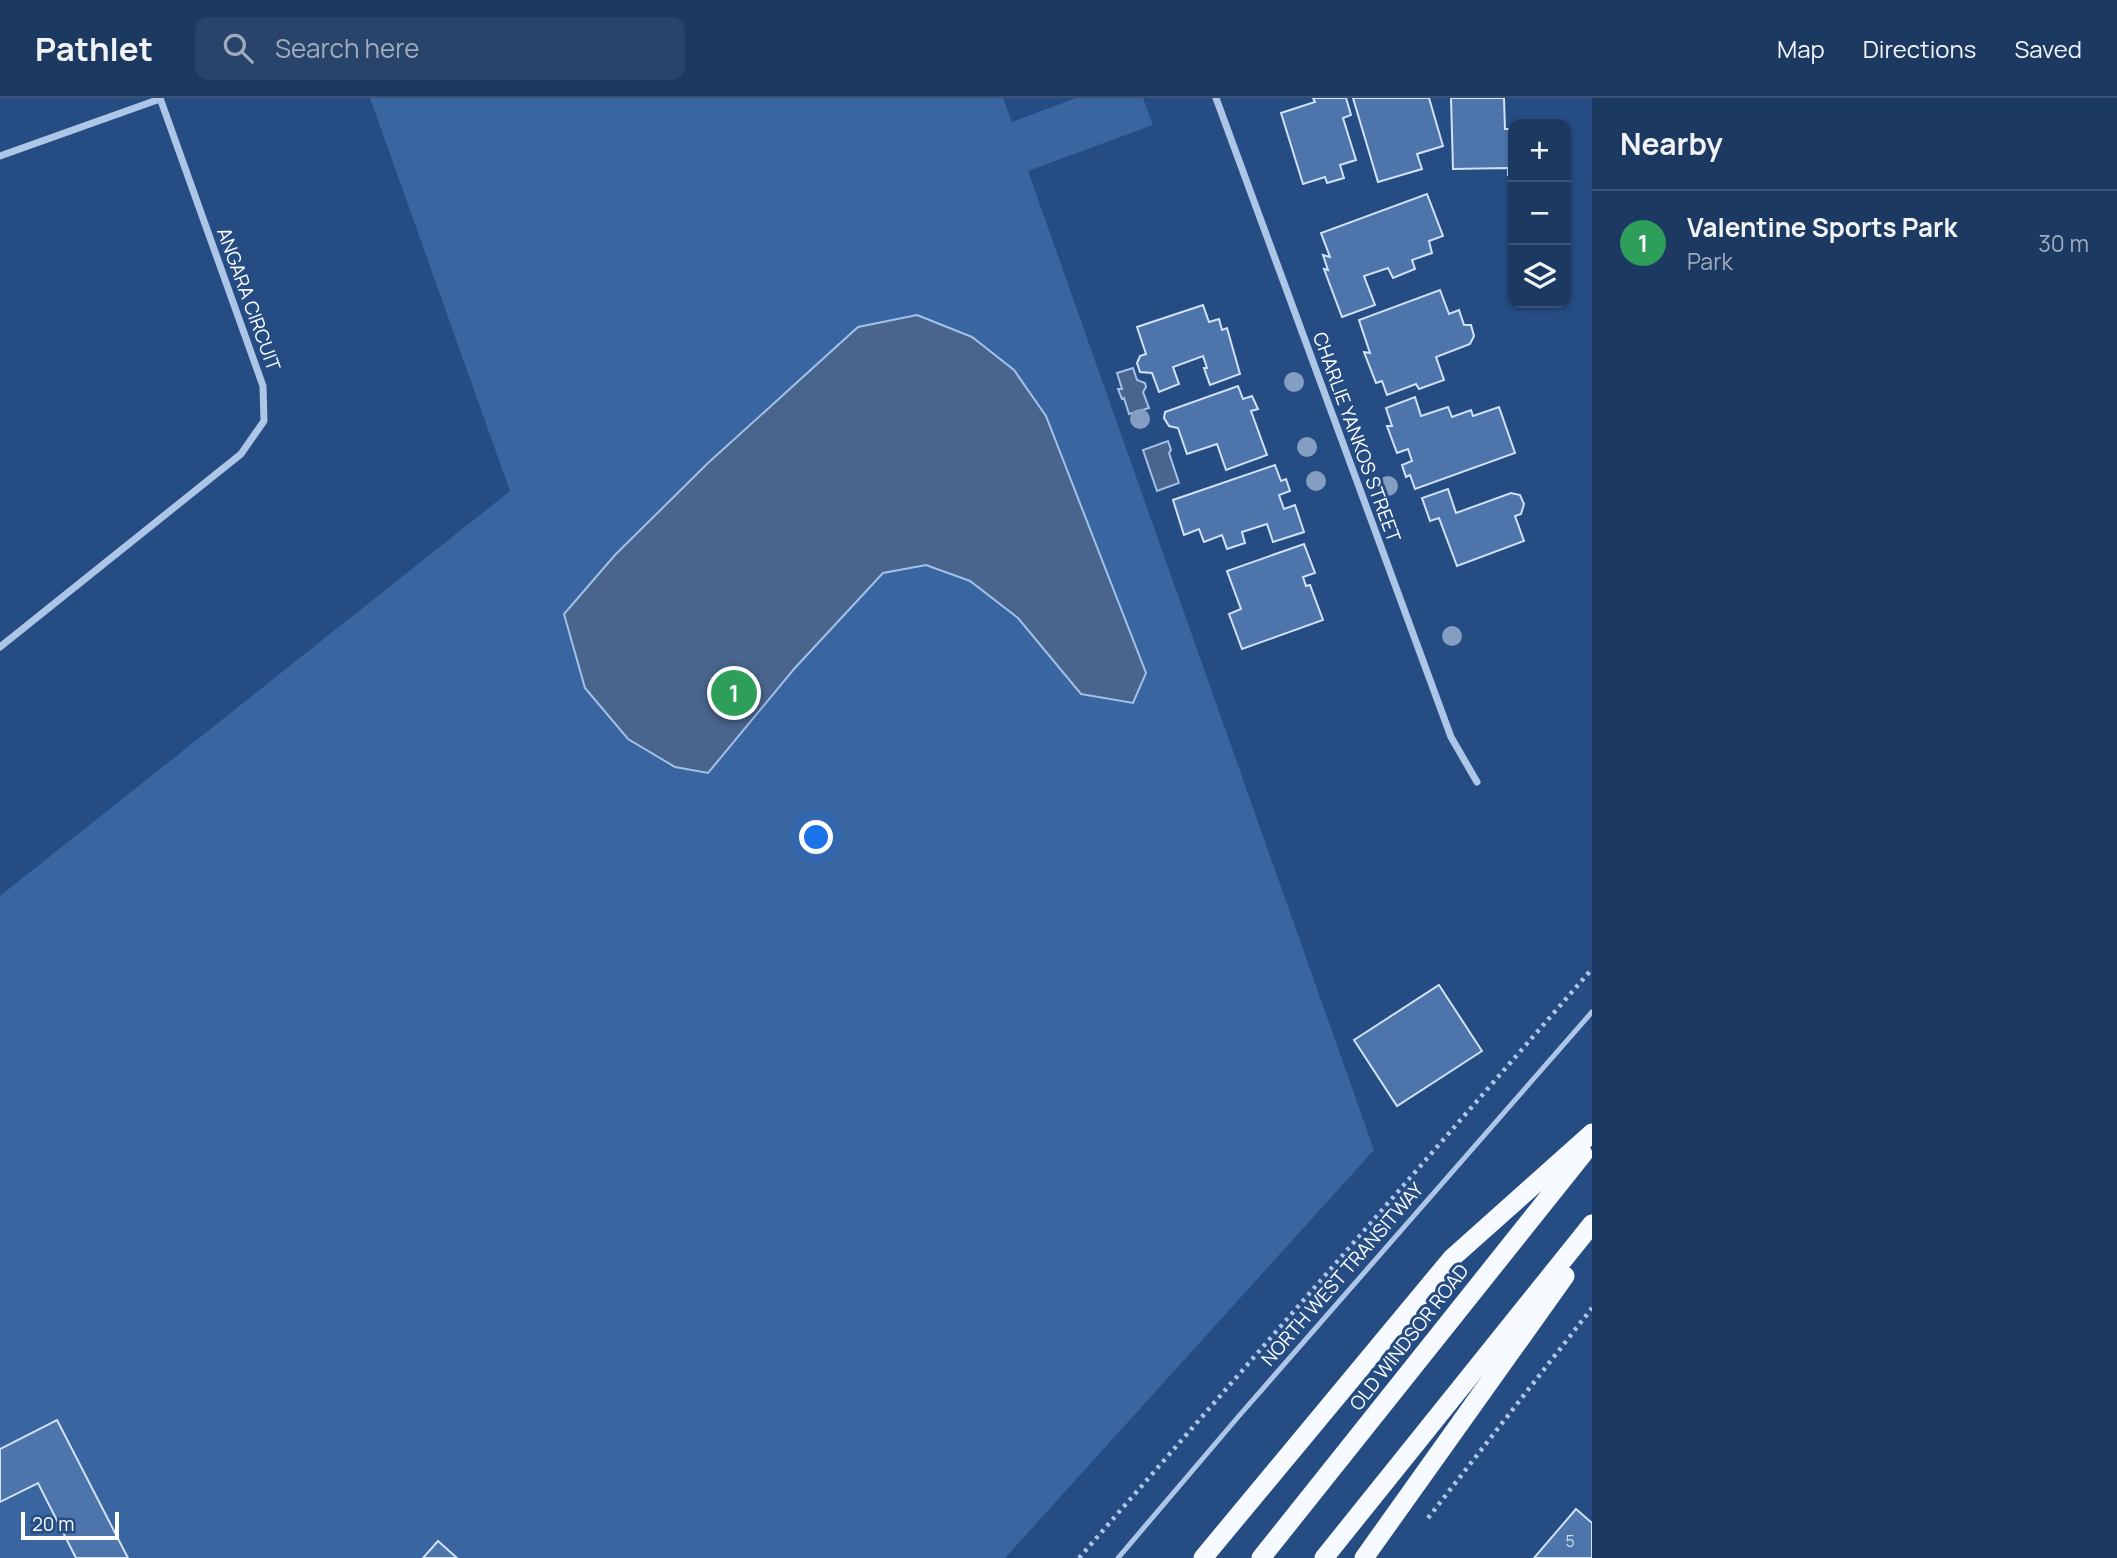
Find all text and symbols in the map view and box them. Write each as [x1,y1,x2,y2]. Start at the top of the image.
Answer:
search box [195,17,685,80]
text: Pathlet [35,26,153,71]
icon: search [219,29,257,67]
text: Search here [275,30,420,66]
text: Map [1777,32,1825,65]
text: Directions [1863,32,1976,65]
text: Saved [2014,32,2082,65]
map controls [1508,119,1571,308]
button: + [1508,119,1571,182]
text: Nearby [1620,123,1723,164]
button: − [1508,182,1571,245]
text: Valentine Sports Park [1687,209,1957,245]
street label: ANGARA CIRCUIT [211,224,287,375]
text: 1 [1638,227,1648,259]
text: 30 m [2038,227,2089,259]
button: layers [1508,245,1571,308]
text: Park [1687,245,1733,277]
street label: CHARLIE YANKOS STREET [1307,328,1407,546]
pin: 1 [711,667,757,719]
your location [799,820,833,854]
street label: NORTH WEST TRANSITWAY [1255,1176,1429,1371]
street label: OLD WINDSOR ROAD [1344,1258,1474,1416]
scale bar [21,1509,119,1541]
text: 20 m [32,1511,74,1537]
house number: 5 [1565,1530,1575,1552]

